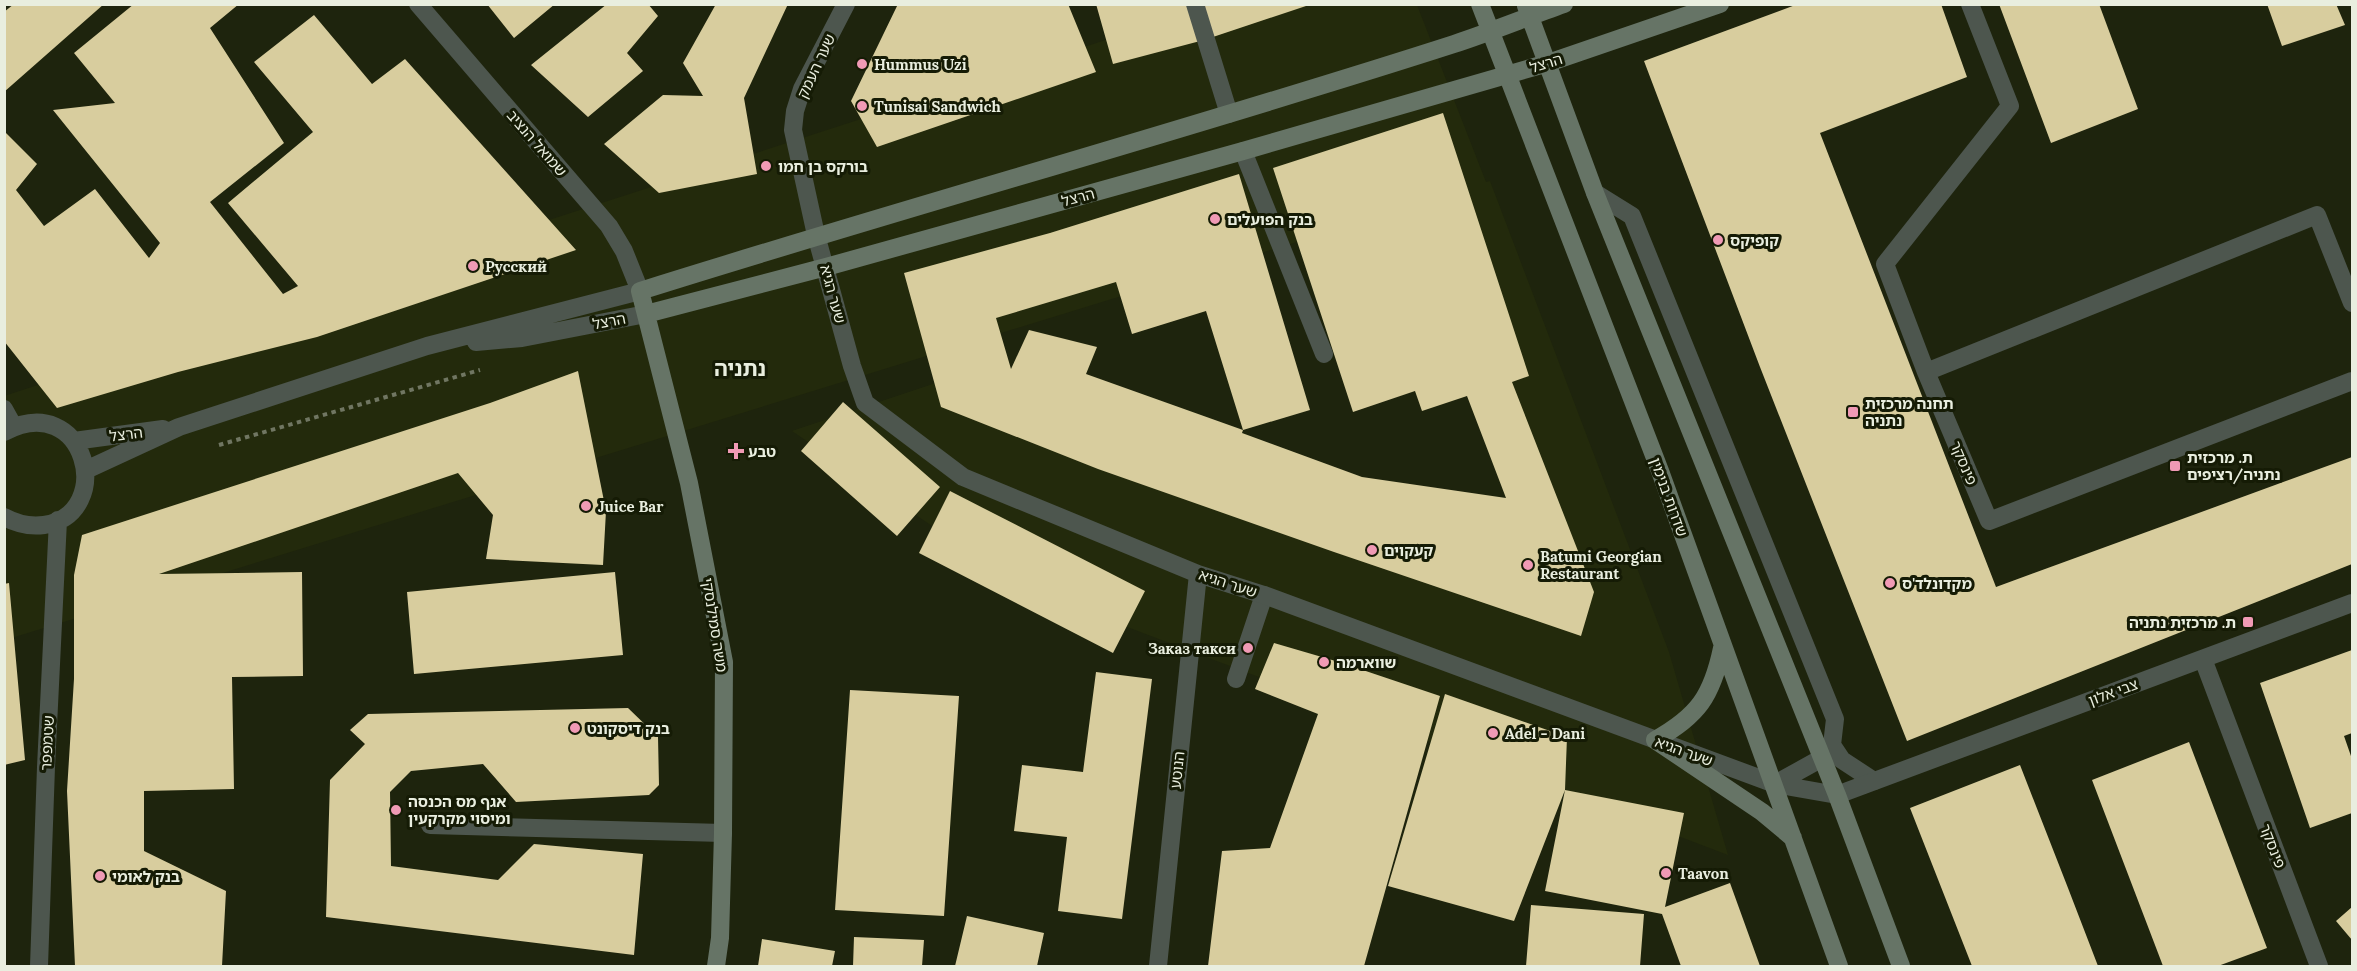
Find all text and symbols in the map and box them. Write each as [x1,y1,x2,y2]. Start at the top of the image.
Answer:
street label: שער העמק [793,31,839,101]
street label: הרצל [1527,49,1565,77]
place label: Hummus Uzi [874,55,967,74]
marker: Hummus Uzi [855,57,869,71]
place label: Tunisai Sandwich [874,97,1002,116]
marker: Tunisai Sandwich [855,99,869,113]
street label: שמואל הנציב [503,106,571,180]
place label: בורקס בן חמו [778,157,868,176]
marker: בורקס בן חמו [759,159,773,173]
street label: הרצל [1059,183,1097,211]
place label: בנק הפועלים [1227,210,1313,229]
marker: בנק הפועלים [1208,212,1222,226]
place label: קופיקס [1730,231,1779,250]
marker: קופיקס [1711,233,1725,247]
place label: Русский [485,257,547,276]
marker: Русский [466,259,480,273]
street label: שער הגיא [816,263,850,325]
street label: הרצל [591,308,627,334]
district label: נתניה [714,355,766,382]
place label: תחנה מרכזית נתניה [1865,394,1954,430]
marker: תחנה מרכזית נתניה [1846,405,1860,419]
street label: הרצל [108,423,144,445]
street label: פינסקר [1946,438,1982,488]
place label: טבע [748,442,776,461]
marker: טבע [729,444,743,458]
place label: ת. מרכזית נתניה/רציפים [2187,448,2281,485]
street label: שדרות בנימין [1646,455,1692,539]
marker: ת. מרכזית נתניה/רציפים [2168,459,2182,473]
place label: Juice Bar [598,497,664,516]
marker: Juice Bar [579,499,593,513]
place label: קעקוים [1384,541,1433,560]
marker: קעקוים [1365,543,1379,557]
place label: Batumi Georgian Restaurant [1540,547,1662,583]
marker: Batumi Georgian Restaurant [1521,558,1535,572]
street label: שער הגיא [1196,565,1260,601]
place label: מקדונלד'ס [1902,574,1972,593]
marker: מקדונלד'ס [1883,576,1897,590]
street label: משה סמילנסקי [698,577,732,674]
place label: ת. מרכזית נתניה [2129,613,2236,632]
marker: ת. מרכזית נתניה [2241,615,2255,629]
place label: Заказ такси [1148,639,1236,658]
marker: Заказ такси [1241,641,1255,655]
place label: שווארמה [1336,653,1396,672]
marker: שווארמה [1317,655,1331,669]
street label: צבי אלון [2086,674,2140,710]
street label: שטמפפר [36,715,58,771]
place label: בנק דיסקונט [587,719,670,738]
marker: בנק דיסקונט [568,721,582,735]
place label: Adel - Dani [1505,724,1585,743]
marker: Adel - Dani [1486,726,1500,740]
street label: שער הגיא [1653,732,1715,770]
street label: הנוטע [1166,750,1188,790]
place label: אגף מס הכנסה ומיסוי מקרקעין [408,792,511,828]
marker: אגף מס הכנסה ומיסוי מקרקעין [389,803,403,817]
street label: פינסקר [2256,821,2290,871]
place label: Taavon [1678,864,1729,883]
marker: Taavon [1659,866,1673,880]
place label: בנק לאומי [112,867,180,886]
marker: בנק לאומי [93,869,107,883]

